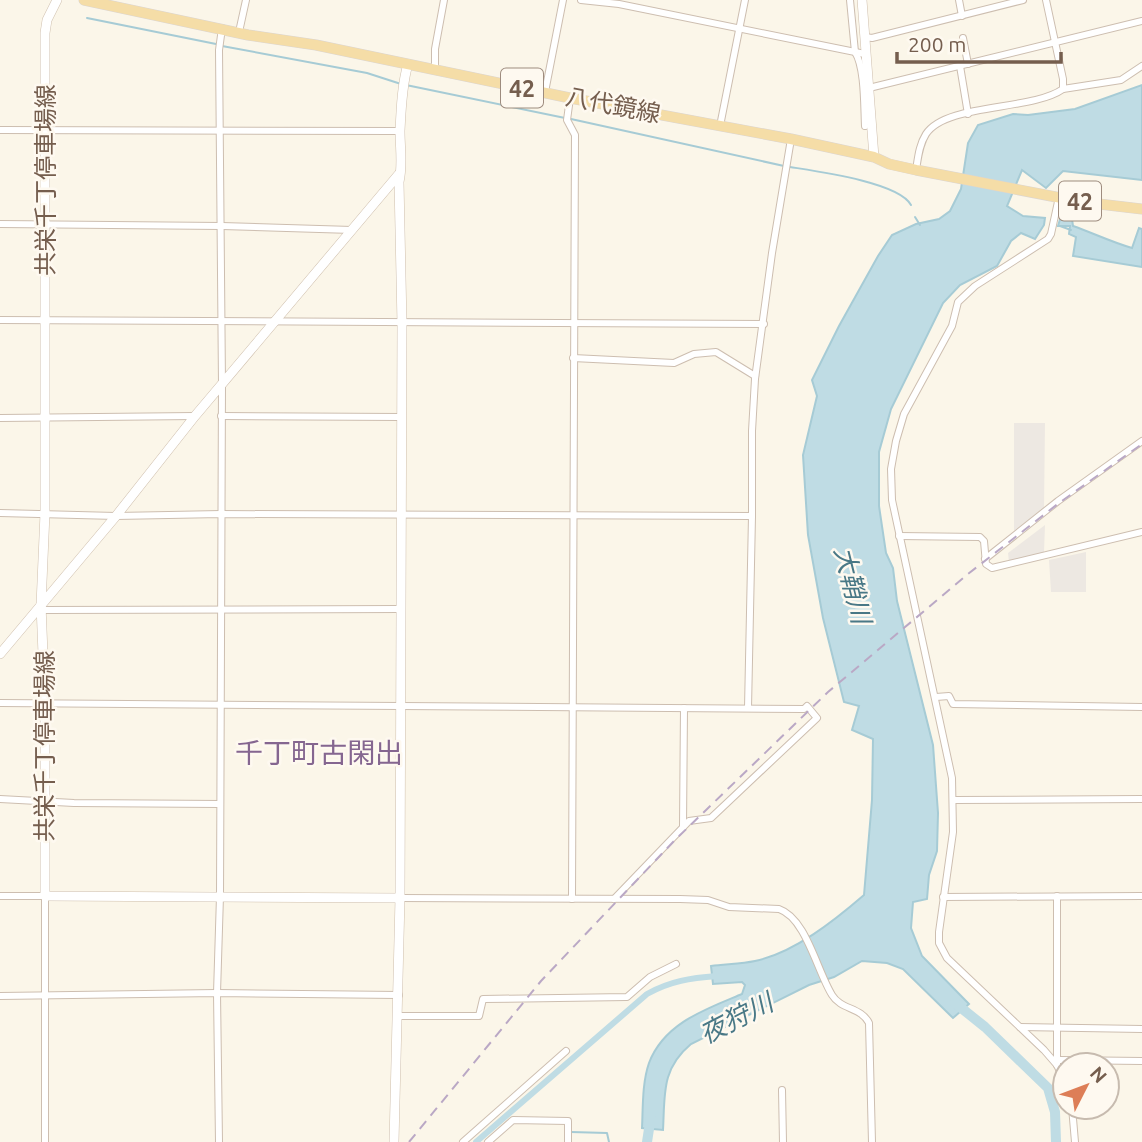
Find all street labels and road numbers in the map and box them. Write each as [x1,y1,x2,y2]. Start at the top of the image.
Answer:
road number: 42 [501,68,543,108]
street label: 八代鏡線 [563,83,663,127]
street label: 共栄千丁停車場線 [32,84,59,276]
road number: 42 [1059,182,1101,220]
street label: 共栄千丁停車場線 [31,650,58,842]

